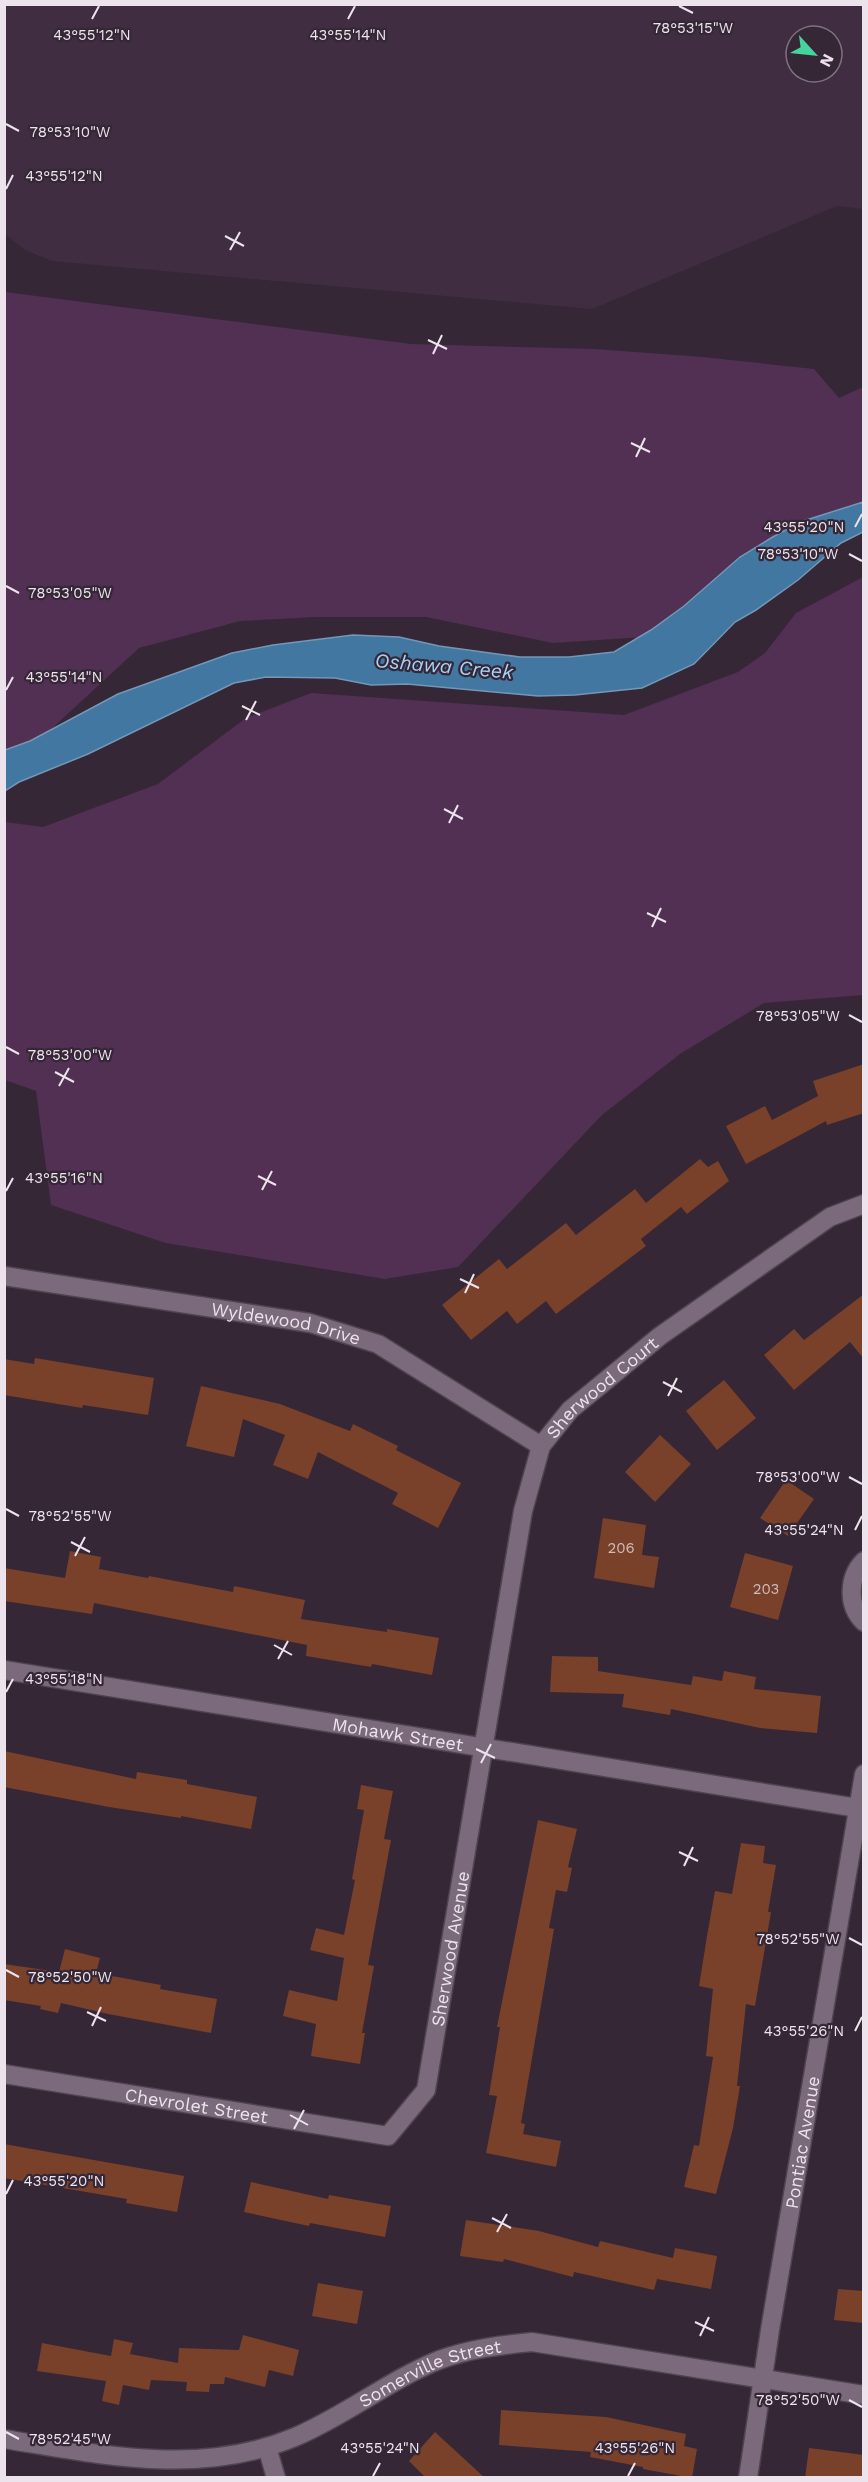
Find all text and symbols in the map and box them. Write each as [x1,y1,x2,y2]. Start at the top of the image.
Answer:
text: 78°53'15"W [653,19,733,37]
north arrow [784,24,844,84]
text: 43°55'12"N [53,26,131,44]
text: 43°55'14"N [309,26,387,44]
text: N [816,51,838,70]
text: 78°53'10"W [30,123,110,141]
text: 43°55'12"N [25,167,103,185]
text: 43°55'20"N [764,518,844,536]
text: 78°53'10"W [758,545,838,563]
text: 78°53'05"W [28,584,112,602]
water label: Oshawa Creek [374,648,515,684]
text: 43°55'14"N [25,668,103,686]
text: 78°53'05"W [756,1007,840,1025]
text: 78°53'00"W [28,1046,112,1064]
text: 43°55'16"N [25,1169,103,1187]
street label: Wyldewood Drive [210,1297,363,1349]
street label: Sherwood Court [541,1332,662,1442]
text: 78°53'00"W [756,1468,840,1486]
text: 78°52'55"W [28,1507,112,1525]
text: 43°55'24"N [764,1521,844,1539]
house number: 206 [607,1539,635,1557]
house number: 203 [753,1580,779,1598]
text: 43°55'18"N [25,1670,103,1688]
street label: Mohawk Street [331,1713,465,1755]
street label: Sherwood Avenue [426,1869,473,2028]
text: 78°52'55"W [756,1930,840,1948]
text: 78°52'50"W [28,1968,112,1986]
text: 43°55'26"N [764,2022,844,2040]
street label: Pontiac Avenue [780,2074,823,2210]
street label: Chevrolet Street [124,2083,270,2127]
text: 43°55'20"N [24,2172,104,2190]
street label: Somerville Street [355,2335,503,2411]
text: 78°52'50"W [756,2391,840,2409]
text: 78°52'45"W [29,2430,111,2448]
text: 43°55'24"N [340,2439,420,2457]
text: 43°55'26"N [595,2439,675,2457]

